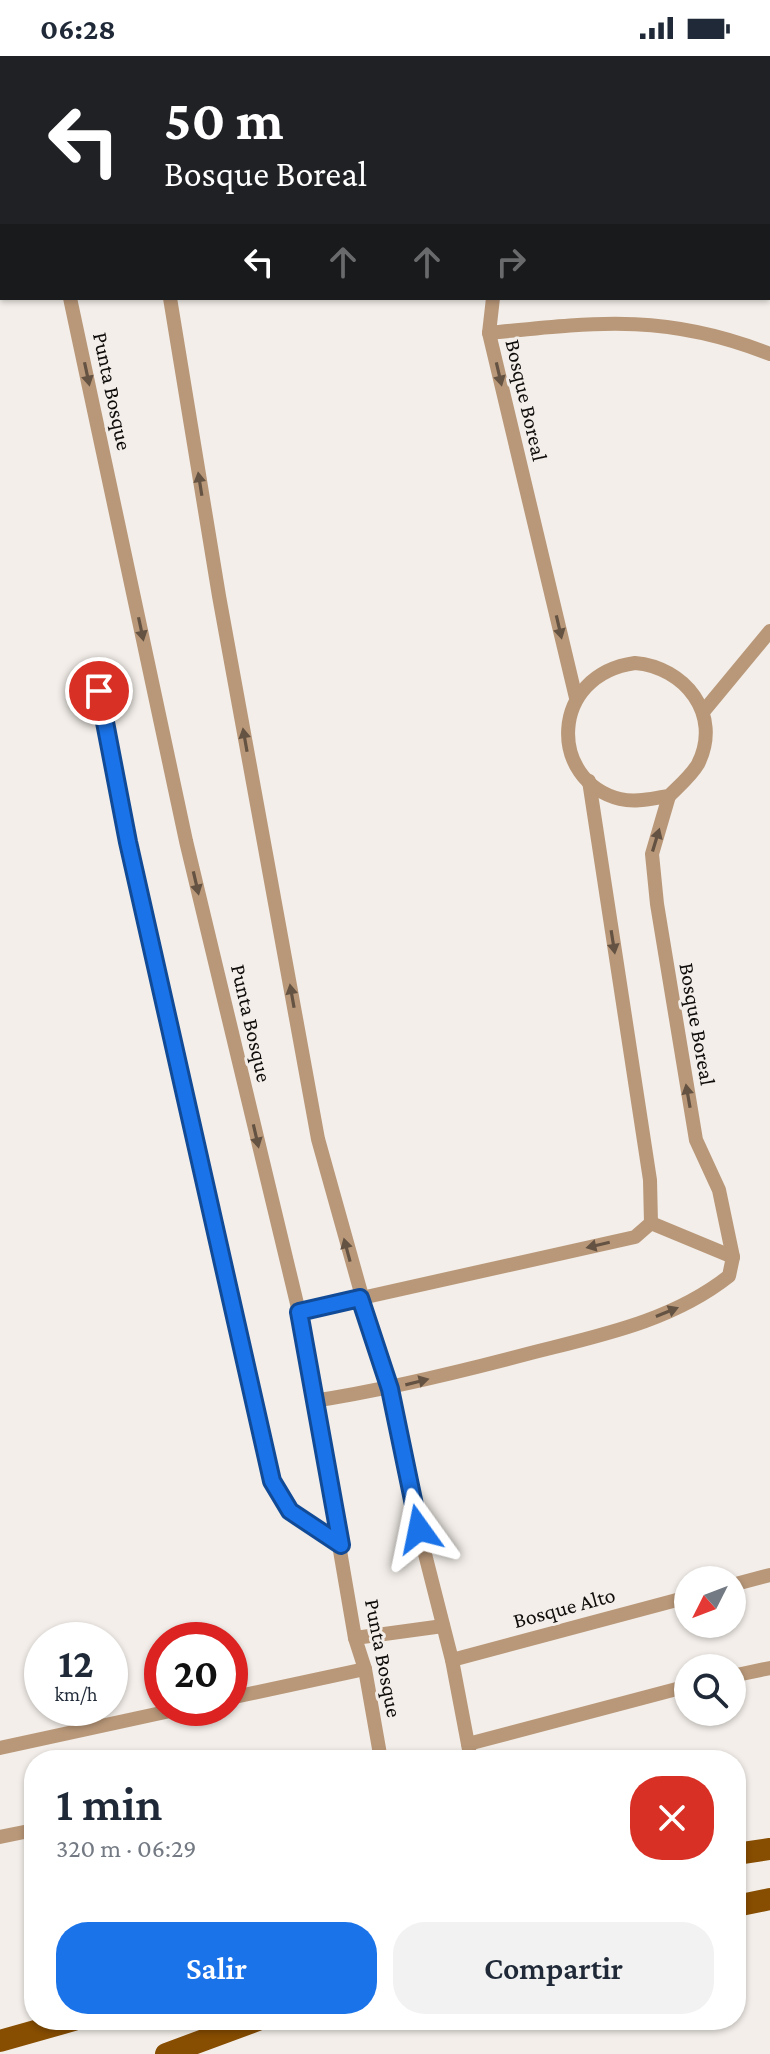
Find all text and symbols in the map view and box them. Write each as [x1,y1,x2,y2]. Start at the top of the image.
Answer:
text: 06:28 [40,12,116,45]
icon: left [32,88,136,192]
text: 50 m [164,89,284,151]
text: Bosque Boreal [164,154,367,194]
icon: left [237,240,281,284]
icon: ahead [321,240,365,284]
icon: ahead [405,240,449,284]
icon: right [489,240,533,284]
street label: Punta Bosque [88,330,137,452]
street label: Bosque Boreal [500,337,553,464]
one-way arrow [81,362,94,387]
one-way arrow [493,362,505,387]
one-way arrow [194,471,206,496]
one-way arrow [553,615,566,640]
one-way arrow [135,616,148,641]
pin [65,657,133,725]
icon: arrive [77,669,121,713]
one-way arrow [239,727,251,752]
one-way arrow [650,827,663,851]
one-way arrow [190,870,202,895]
one-way arrow [607,929,620,954]
street label: Bosque Boreal [674,961,721,1088]
street label: Punta Bosque [226,962,277,1084]
one-way arrow [286,983,298,1008]
one-way arrow [682,1083,694,1108]
one-way arrow [251,1123,263,1148]
one-way arrow [341,1237,353,1262]
one-way arrow [586,1239,611,1252]
one-way arrow [655,1306,679,1319]
one-way arrow [404,1376,429,1388]
position arrow [377,1487,461,1571]
north arrow [674,1566,746,1638]
map controls [674,1566,746,1726]
street label: Bosque Alto [510,1582,618,1633]
street label: Punta Bosque [360,1597,407,1719]
speed limit sign: 20 [144,1622,248,1726]
text: 12 [58,1641,94,1686]
button: search [674,1654,746,1726]
text: km/h [54,1683,98,1705]
button: close [630,1776,714,1860]
text: 1 min [56,1777,163,1830]
text: 320 m · 06:29 [56,1834,197,1863]
button: Salir [56,1922,377,2014]
button: Compartir [393,1922,714,2014]

